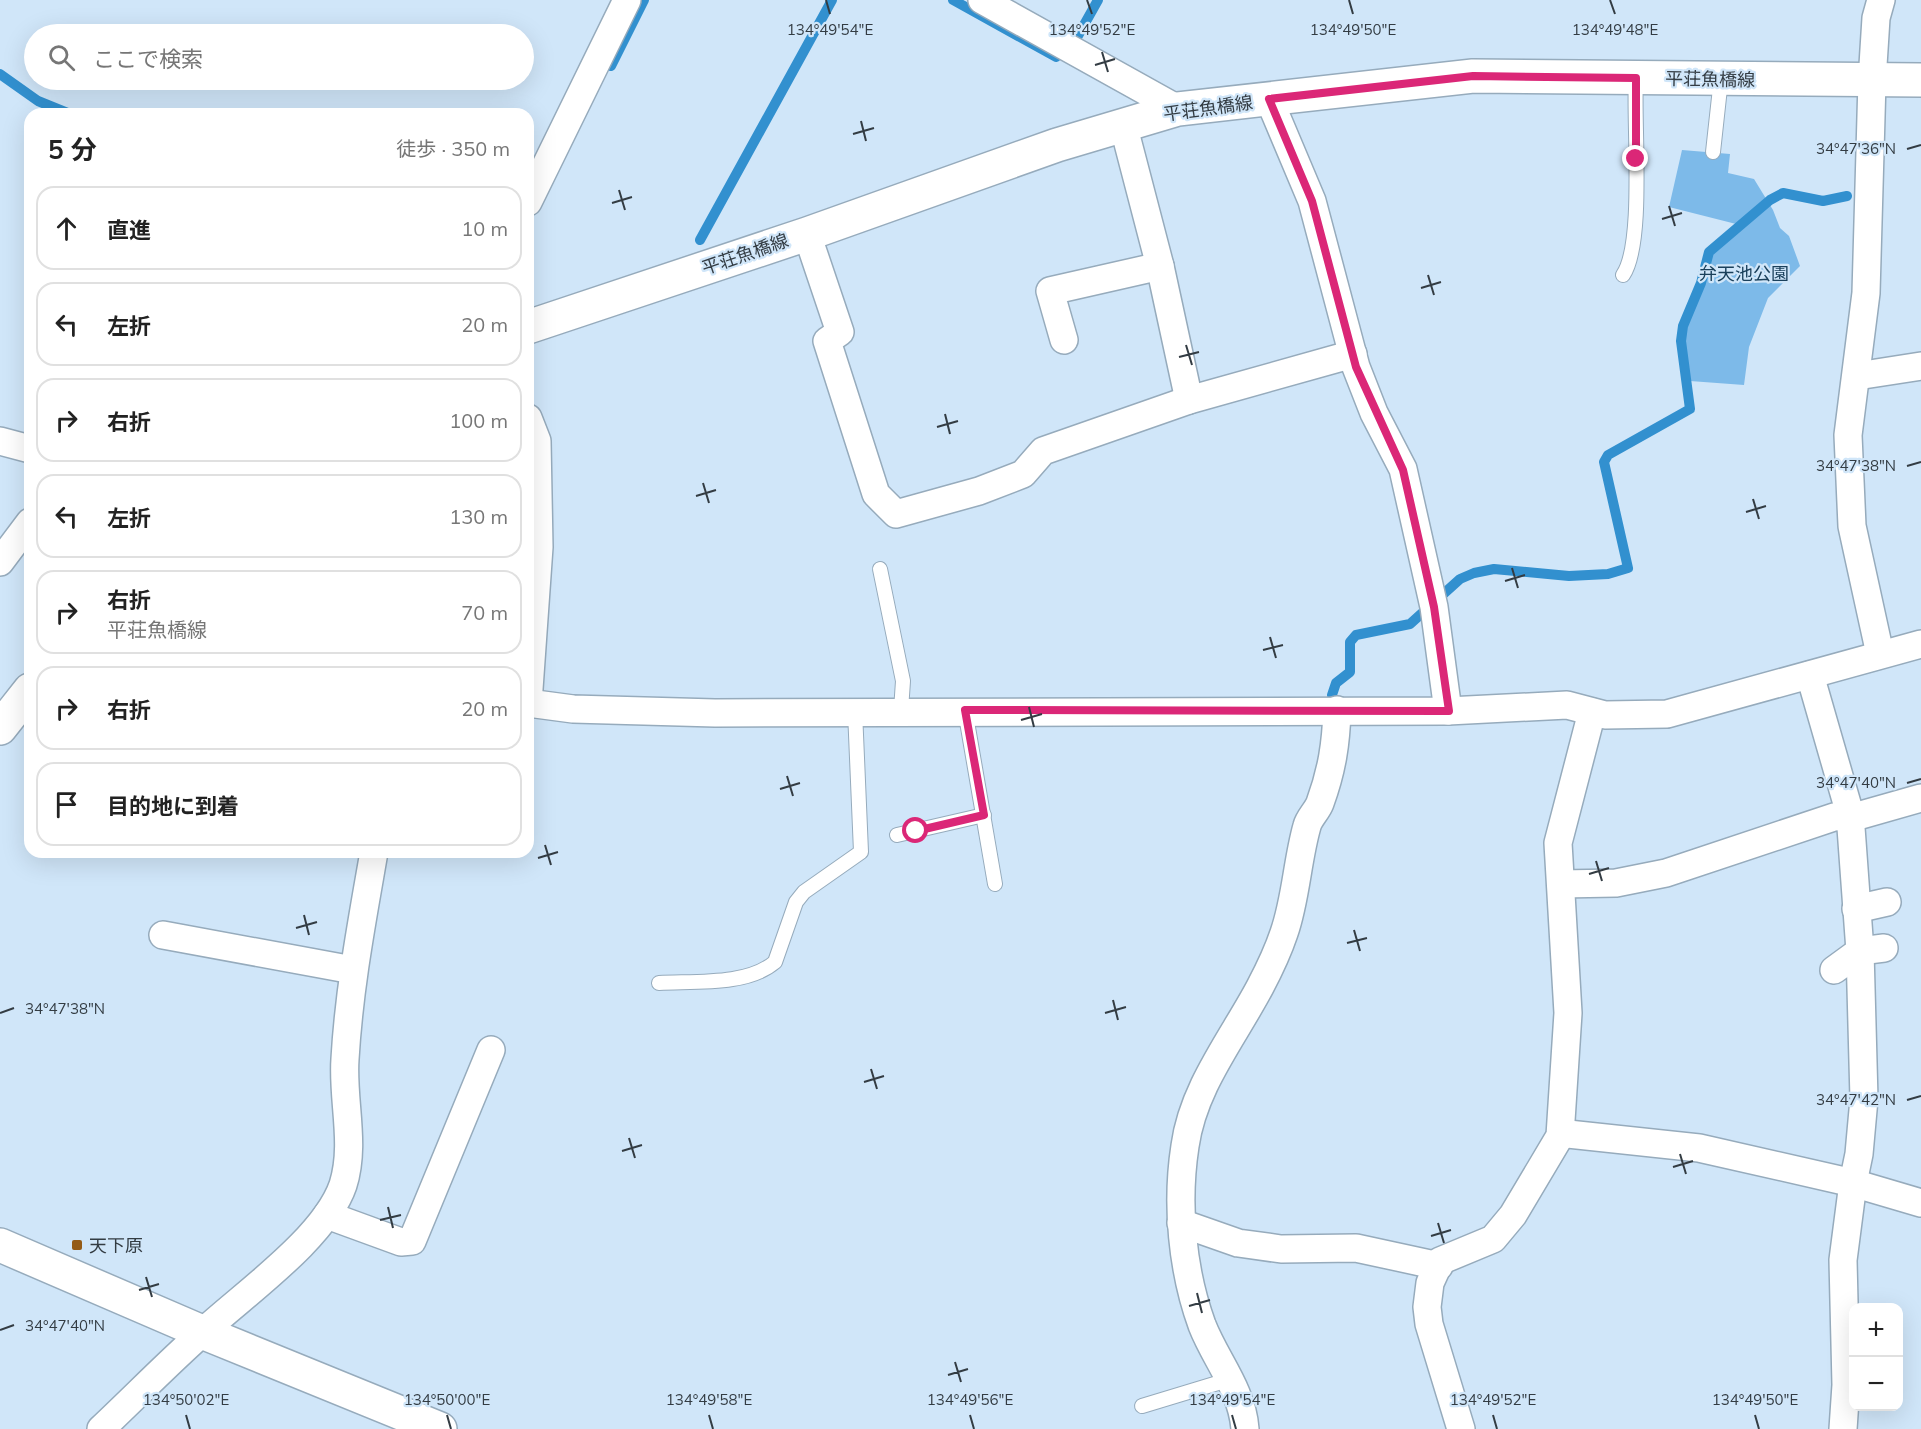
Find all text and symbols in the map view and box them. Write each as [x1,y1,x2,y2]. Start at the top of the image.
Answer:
text: 134°49'54"E [787,20,873,39]
text: 134°49'52"E [1049,20,1135,39]
text: 134°49'50"E [1310,20,1396,39]
text: 134°49'48"E [1572,20,1658,39]
search box [24,24,534,90]
icon: search [45,41,78,74]
text: ここで検索 [93,45,203,73]
street label: 平荘魚橋線 [1665,67,1755,91]
street label: 平荘魚橋線 [1162,90,1254,126]
text: 5 分 [48,133,97,166]
text: 徒歩 · 350 m [396,136,510,161]
text: 34°47'36"N [1816,139,1896,158]
route end [1622,145,1648,171]
icon: ahead [50,212,83,245]
text: 直進 [107,216,151,244]
text: 10 m [461,216,508,241]
street label: 平荘魚橋線 [699,228,791,280]
park label: 弁天池公園 [1699,262,1789,285]
icon: left [50,308,83,341]
text: 左折 [107,312,151,340]
text: 20 m [461,312,508,337]
icon: right [50,404,83,437]
text: 右折 [107,408,151,436]
text: 100 m [449,408,508,433]
text: 34°47'38"N [1816,456,1896,475]
icon: left [50,500,83,533]
text: 左折 [107,504,151,532]
text: 130 m [449,504,508,529]
text: 右折 [107,586,151,614]
icon: right [50,596,83,629]
text: 70 m [461,600,508,625]
text: 平荘魚橋線 [107,617,207,642]
icon: right [50,692,83,725]
text: 右折 [107,696,151,724]
text: 20 m [461,696,508,721]
text: 34°47'40"N [1816,773,1896,792]
icon: arrive [50,788,83,821]
text: 目的地に到着 [107,792,239,820]
route start [902,817,928,843]
text: 34°47'38"N [25,999,105,1018]
text: 34°47'42"N [1816,1090,1896,1109]
place label: 天下原 [89,1234,143,1257]
marker: 天下原 [70,1238,84,1252]
map controls [1849,1303,1903,1411]
button: + [1849,1303,1903,1357]
text: 34°47'40"N [25,1316,105,1335]
button: − [1849,1357,1903,1411]
text: 134°50'02"E [143,1390,229,1409]
text: 134°50'00"E [404,1390,490,1409]
text: 134°49'58"E [666,1390,752,1409]
text: 134°49'56"E [927,1390,1013,1409]
text: 134°49'54"E [1189,1390,1275,1409]
text: 134°49'52"E [1450,1390,1536,1409]
text: 134°49'50"E [1712,1390,1798,1409]

